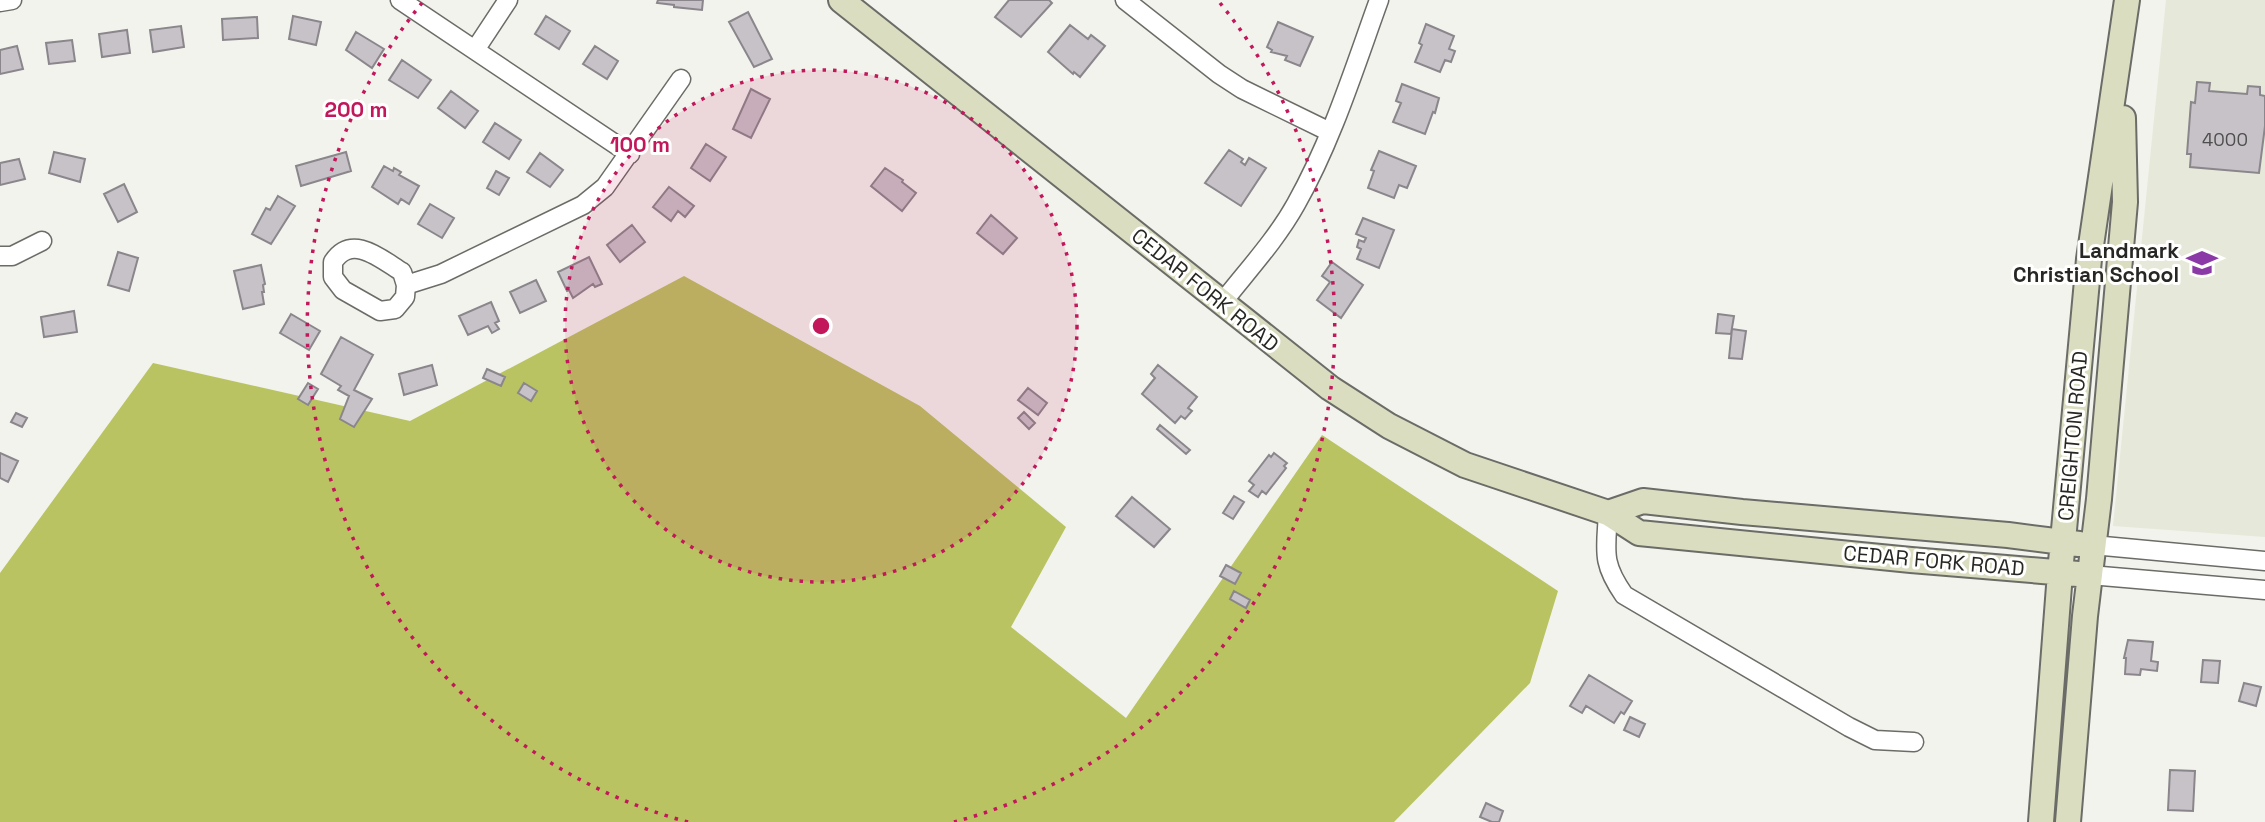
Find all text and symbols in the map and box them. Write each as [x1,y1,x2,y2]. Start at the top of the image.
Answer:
text: 200 m [325,96,387,123]
house number: 4000 [2202,128,2248,151]
text: 100 m [610,131,670,158]
street label: CEDAR FORK ROAD [1126,222,1284,357]
place label: Landmark Christian School [2013,237,2179,288]
school or university icon: Landmark Christian School [2185,246,2219,280]
centre of rings [809,314,833,338]
street label: CREIGHTON ROAD [2052,350,2093,522]
street label: CEDAR FORK ROAD [1842,539,2026,582]

